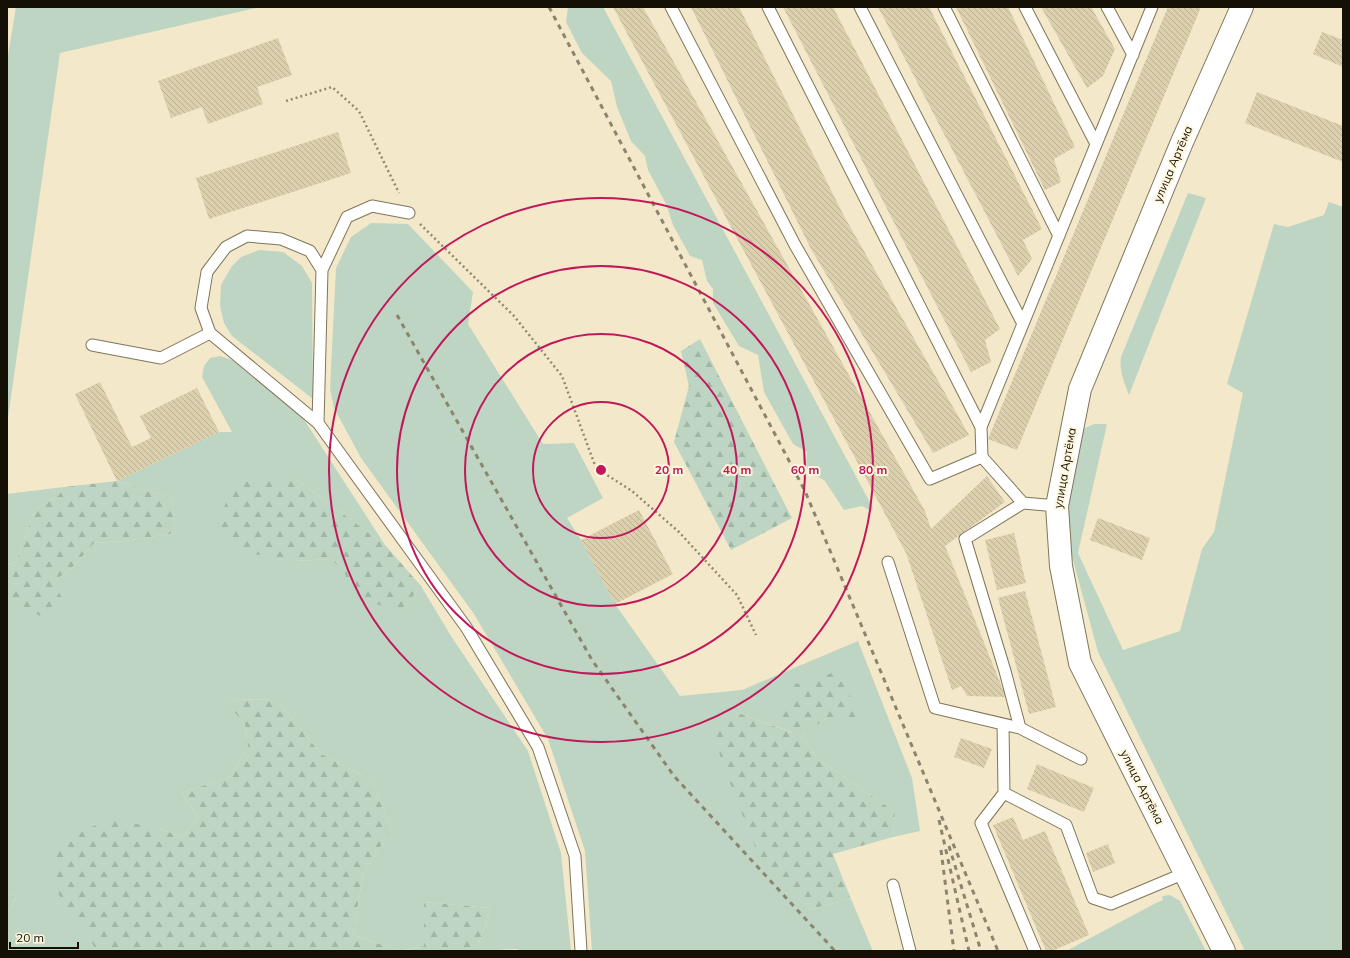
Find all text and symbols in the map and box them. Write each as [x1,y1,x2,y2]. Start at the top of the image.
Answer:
street label: улица Артёма [1150,123,1195,204]
street label: улица Артёма [1050,426,1079,509]
text: 20 m [655,462,683,477]
text: 40 m [723,462,751,477]
text: 60 m [791,462,819,477]
text: 80 m [859,462,887,477]
centre of rings [594,463,608,477]
street label: улица Артёма [1117,747,1168,827]
scale bar [10,924,78,950]
text: 20 m [16,930,44,945]

